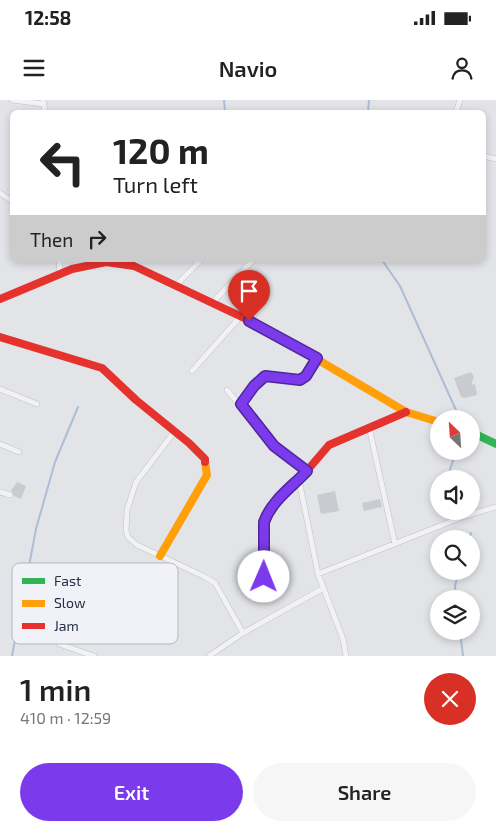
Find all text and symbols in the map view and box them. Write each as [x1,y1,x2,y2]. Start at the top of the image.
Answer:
text: 12:58 [25,6,71,29]
icon: menu [20,54,48,82]
icon: person [448,54,476,82]
text: Navio [219,55,277,81]
text: 120 m [113,129,209,171]
icon: left [30,130,95,195]
text: Turn left [113,171,198,197]
icon: right [83,225,111,253]
text: Then [30,228,73,251]
pin [228,270,270,321]
icon: arrive [235,277,263,305]
north arrow [430,410,480,460]
map controls [430,410,480,640]
button: sound [430,470,480,520]
button: search [430,530,480,580]
position arrow [237,550,289,602]
legend [12,563,178,644]
text: Fast [54,572,81,589]
button: layers [430,590,480,640]
text: Slow [54,594,86,611]
text: Jam [54,617,79,634]
text: 1 min [20,671,91,707]
button: close [424,673,476,725]
text: 410 m · 12:59 [20,708,111,727]
button: Exit [20,763,243,821]
button: Share [253,763,476,821]

